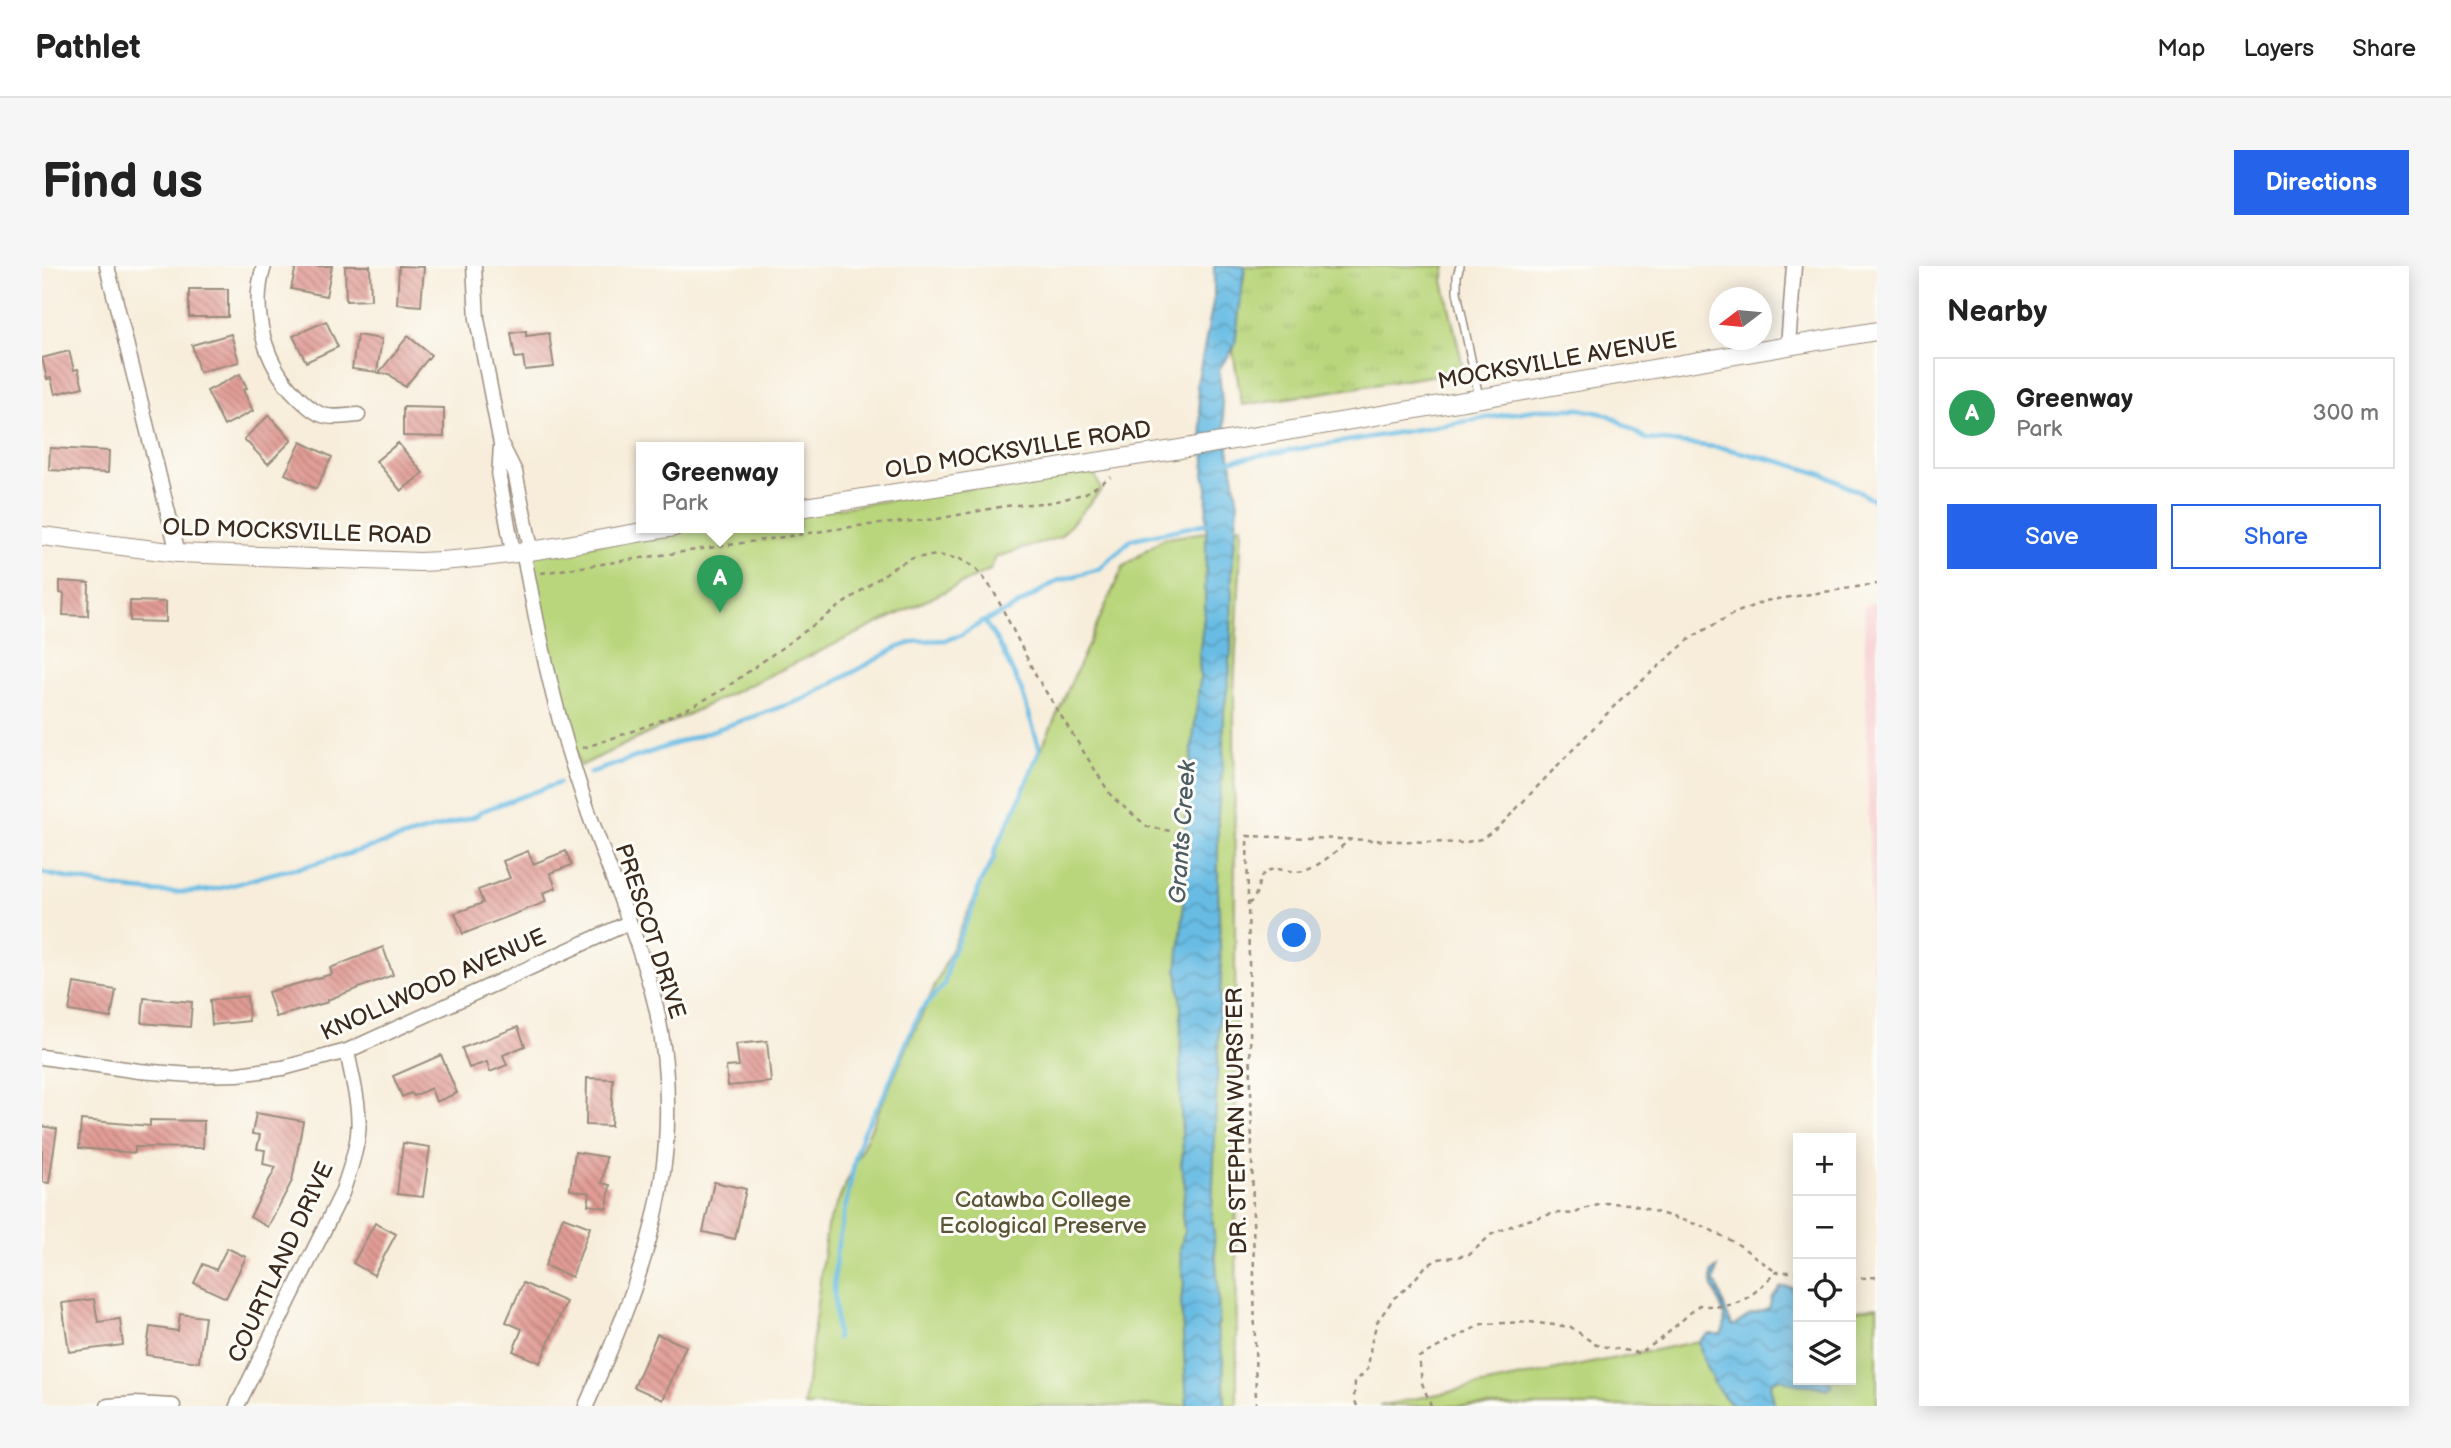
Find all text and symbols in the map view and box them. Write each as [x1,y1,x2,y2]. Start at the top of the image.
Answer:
text: Pathlet [35,28,140,68]
text: Map [2157,34,2205,63]
text: Layers [2243,34,2314,63]
text: Share [2352,34,2416,63]
button: Directions [2234,150,2409,215]
text: Find us [42,153,203,212]
north arrow [1709,287,1772,350]
text: Nearby [1947,294,2047,330]
street label: MOCKSVILLE AVENUE [1435,326,1679,396]
text: Greenway [2016,384,2133,415]
text: A [1965,399,1979,427]
text: 300 m [2313,399,2379,427]
street label: OLD MOCKSVILLE ROAD [883,415,1153,485]
text: Park [2016,415,2062,443]
popup [636,442,804,533]
text: Greenway [662,458,778,489]
text: Park [662,489,708,517]
button: Save [1947,504,2157,569]
button: Share [2171,504,2381,569]
street label: OLD MOCKSVILLE ROAD [162,513,432,551]
pin: A [697,555,743,613]
water label: Grants Creek [1163,758,1202,905]
street label: PRESCOT DRIVE [609,840,692,1022]
your location [1277,918,1311,952]
street label: KNOLLWOOD AVENUE [316,923,550,1047]
street label: DR. STEPHAN WURSTER [1221,987,1253,1255]
map controls [1793,1133,1856,1385]
button: + [1793,1133,1856,1196]
street label: COURTLAND DRIVE [222,1158,340,1367]
park label: Catawba College Ecological Preserve [939,1186,1147,1240]
button: − [1793,1196,1856,1259]
button: locate [1793,1259,1856,1322]
button: layers [1793,1322,1856,1385]

